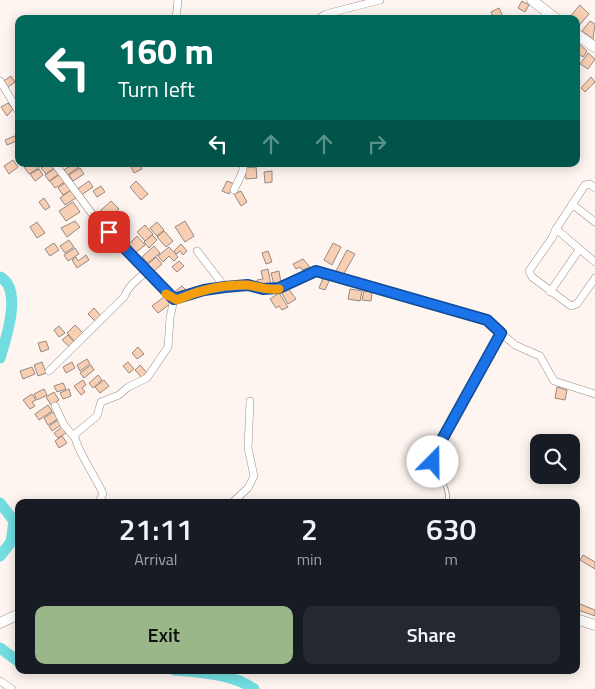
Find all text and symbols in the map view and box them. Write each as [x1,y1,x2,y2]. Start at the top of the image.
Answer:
text: 160 m [118,24,214,78]
icon: left [35,35,100,100]
text: Turn left [118,72,195,106]
icon: left [204,130,232,158]
icon: ahead [257,130,285,158]
icon: ahead [310,130,338,158]
icon: right [363,130,391,158]
pin [88,211,130,253]
icon: arrive [95,218,123,246]
map controls [530,434,580,484]
button: search [530,434,580,484]
position arrow [406,435,458,487]
text: 21:11 [119,506,193,552]
text: 2 [301,506,318,552]
text: 630 [426,506,476,552]
text: Arrival [134,547,178,571]
text: min [297,547,322,571]
text: m [444,547,458,571]
button: Exit [35,606,293,664]
button: Share [303,606,560,664]

